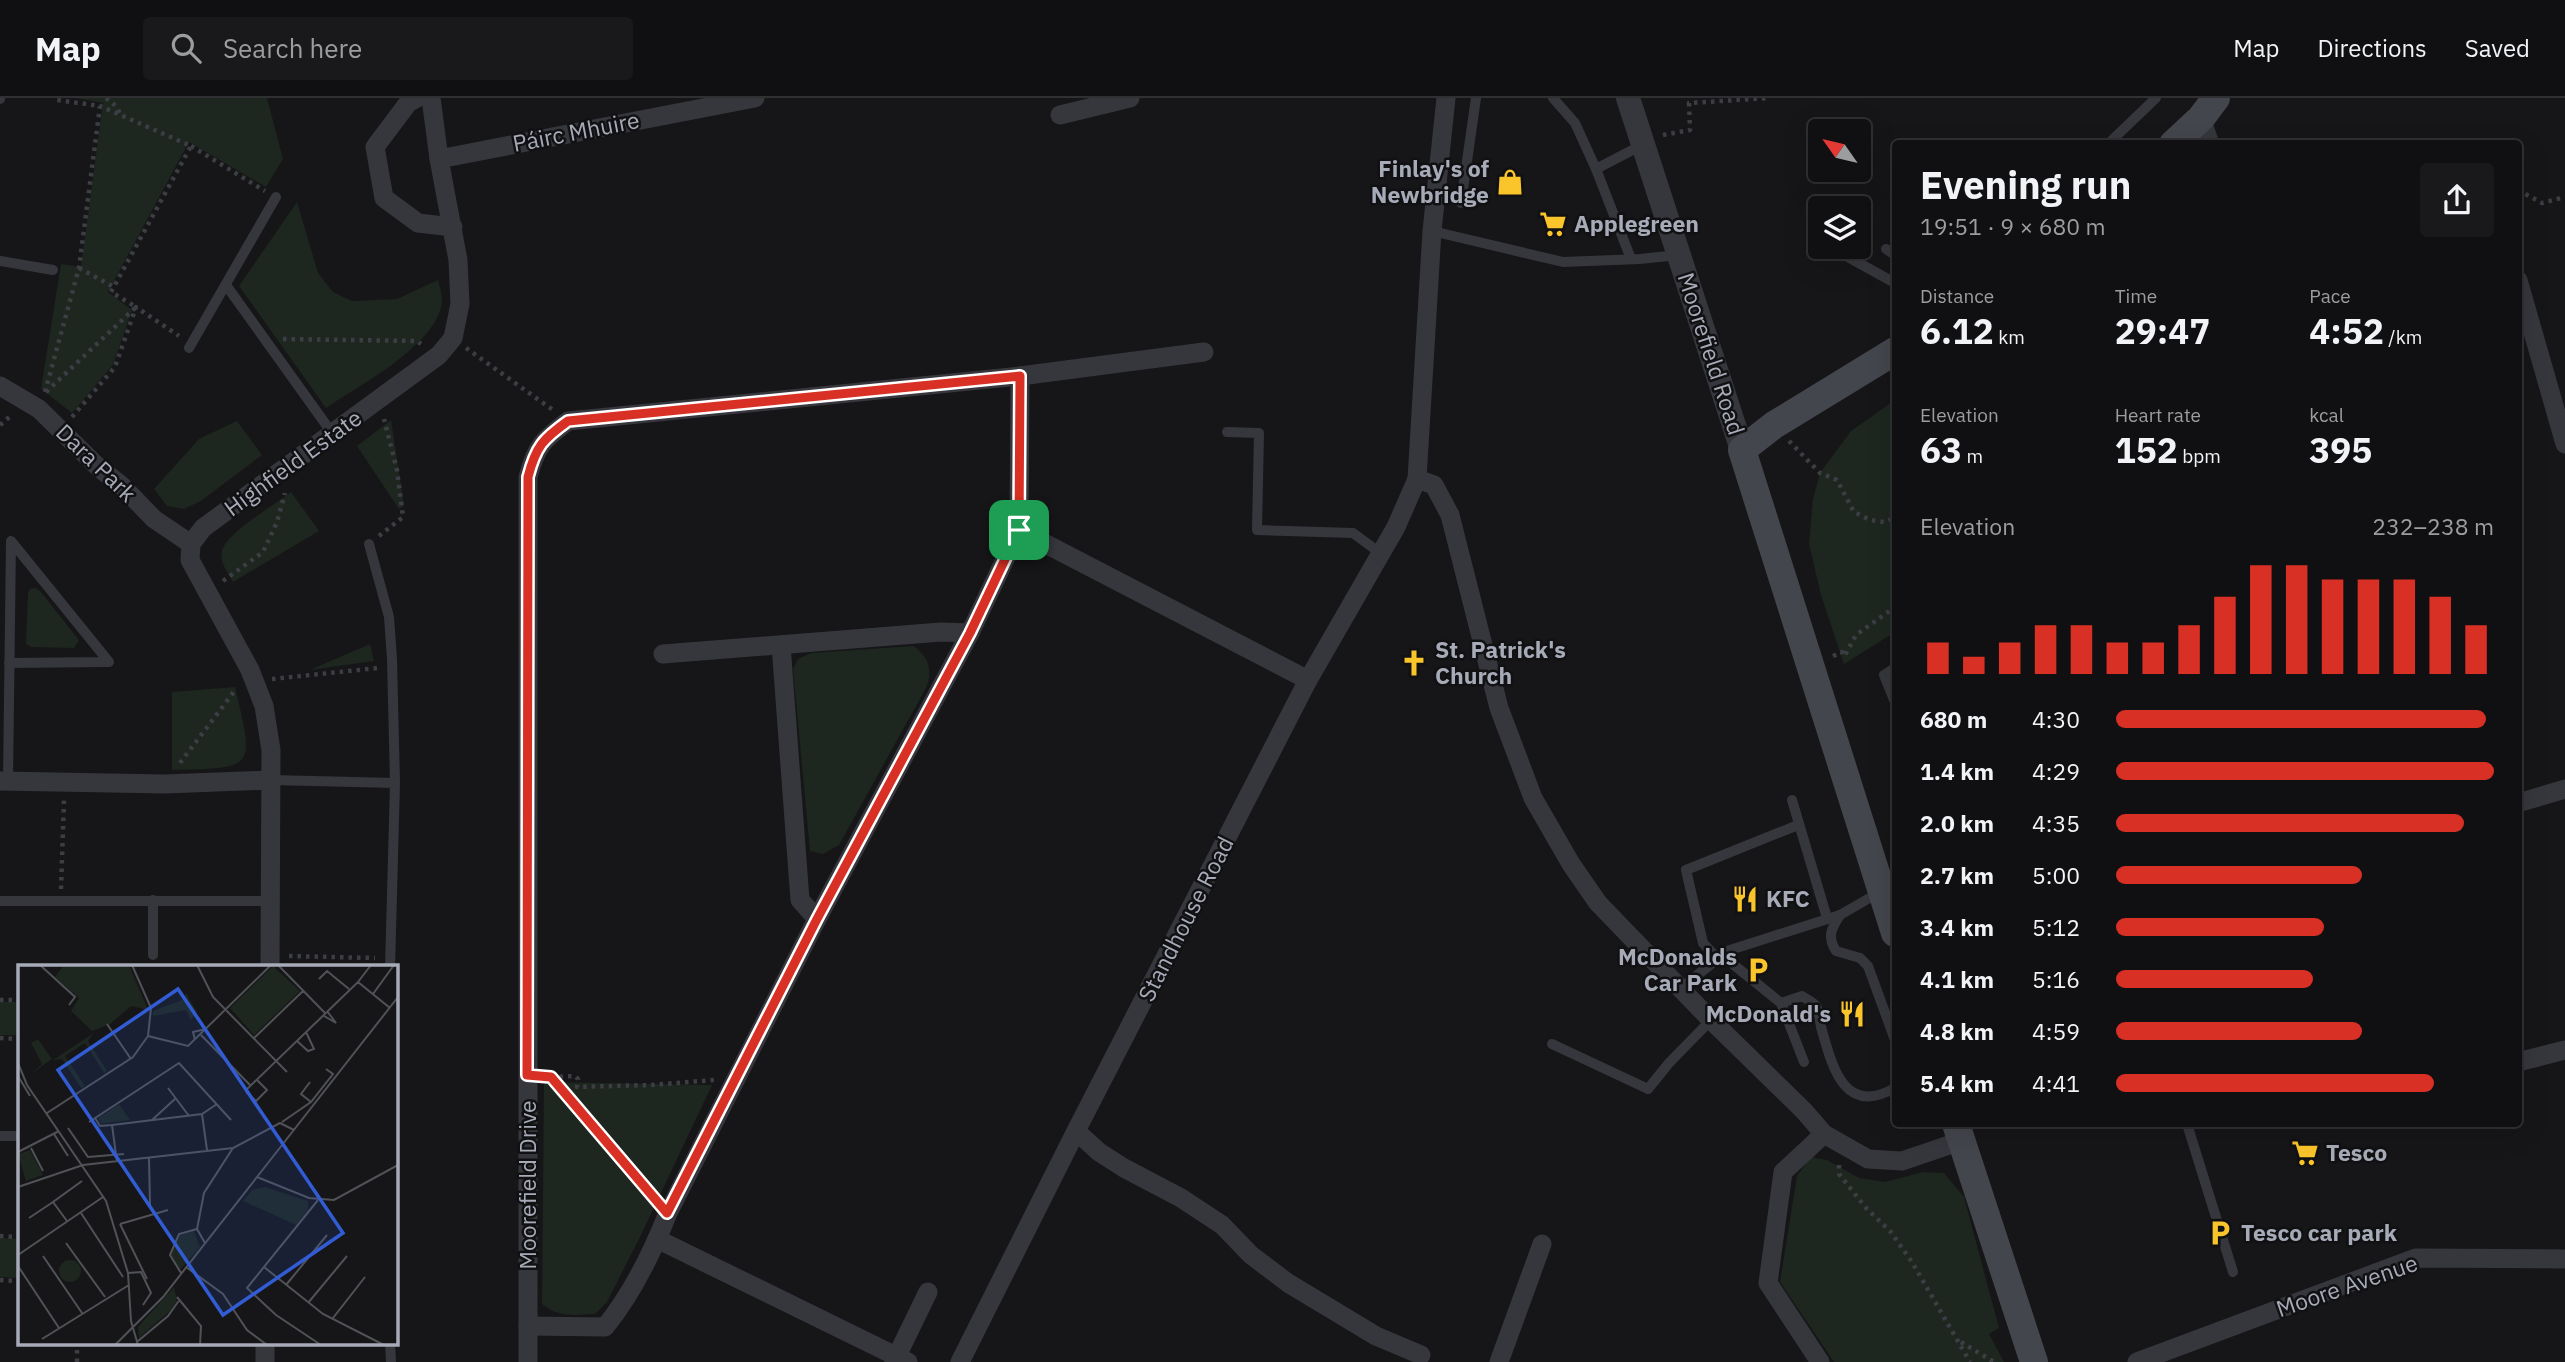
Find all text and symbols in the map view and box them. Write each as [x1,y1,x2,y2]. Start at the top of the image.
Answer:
search box [143,17,633,80]
text: Map [35,27,101,70]
icon: search [167,29,205,67]
text: Search here [223,31,362,65]
text: Map [2233,32,2279,64]
text: Directions [2317,32,2427,64]
text: Saved [2465,32,2530,64]
street label: Páirc Mhuire [510,104,642,158]
north arrow [1808,119,1871,182]
map controls [1808,119,1871,259]
place label: Finlay's of Newbridge [1371,153,1489,209]
text: Evening run [1920,160,2131,209]
button: share [2420,163,2494,237]
shop icon: Finlay's of Newbridge [1495,167,1525,197]
button: layers [1808,196,1871,259]
place label: Applegreen [1574,208,1699,238]
supermarket icon: Applegreen [1538,209,1568,239]
text: 19:51 · 9 × 680 m [1920,211,2106,241]
street label: Moorefield Road [1672,269,1752,439]
text: Distance [1920,284,1994,308]
text: Time [2115,284,2157,308]
text: Pace [2309,284,2351,308]
text: 6.12 [1920,308,1994,354]
text: 29:47 [2115,308,2210,354]
text: 4:52 [2309,308,2384,354]
text: km [1994,325,2025,349]
text: /km [2384,325,2422,349]
street label: Highfield Estate [218,402,367,522]
text: Elevation [1920,403,1999,427]
text: Heart rate [2115,403,2201,427]
text: kcal [2309,403,2344,427]
street label: Dara Park [50,417,143,508]
text: 63 [1920,427,1962,473]
text: 152 [2115,427,2178,473]
text: 395 [2309,427,2372,473]
text: m [1962,444,1983,468]
text: bpm [2178,444,2221,468]
pin [989,500,1049,560]
icon: arrive [1000,511,1038,549]
text: Elevation [1920,511,2015,541]
text: 232–238 m [2372,511,2494,541]
place label: St. Patrick's Church [1435,634,1566,690]
church icon: St. Patrick's Church [1399,648,1429,678]
text: 680 m [1920,704,1987,734]
text: 4:30 [2032,704,2080,734]
text: 1.4 km [1920,756,1994,786]
text: 4:29 [2032,756,2080,786]
text: 2.0 km [1920,808,1994,838]
text: 4:35 [2032,808,2080,838]
street label: Standhouse Road [1131,831,1240,1006]
text: 2.7 km [1920,860,1994,890]
text: 5:00 [2032,860,2080,890]
place label: KFC [1766,883,1810,913]
restaurant icon: KFC [1730,884,1760,914]
text: 3.4 km [1920,912,1994,942]
text: 5:12 [2032,912,2080,942]
place label: McDonalds Car Park [1618,941,1738,997]
parking icon: McDonalds Car Park [1743,955,1773,985]
text: 4.1 km [1920,964,1994,994]
text: 5:16 [2032,964,2080,994]
inset map [18,965,397,1344]
place label: McDonald's [1706,998,1831,1028]
restaurant icon: McDonald's [1837,999,1867,1029]
text: 4.8 km [1920,1016,1994,1046]
text: 4:59 [2032,1016,2080,1046]
text: 5.4 km [1920,1068,1994,1098]
text: 4:41 [2032,1068,2080,1098]
street label: Moorefield Drive [512,1100,542,1270]
place label: Tesco [2326,1137,2387,1167]
supermarket icon: Tesco [2290,1138,2320,1168]
place label: Tesco car park [2241,1217,2398,1247]
parking icon: Tesco car park [2205,1218,2235,1248]
street label: Moore Avenue [2272,1247,2421,1323]

